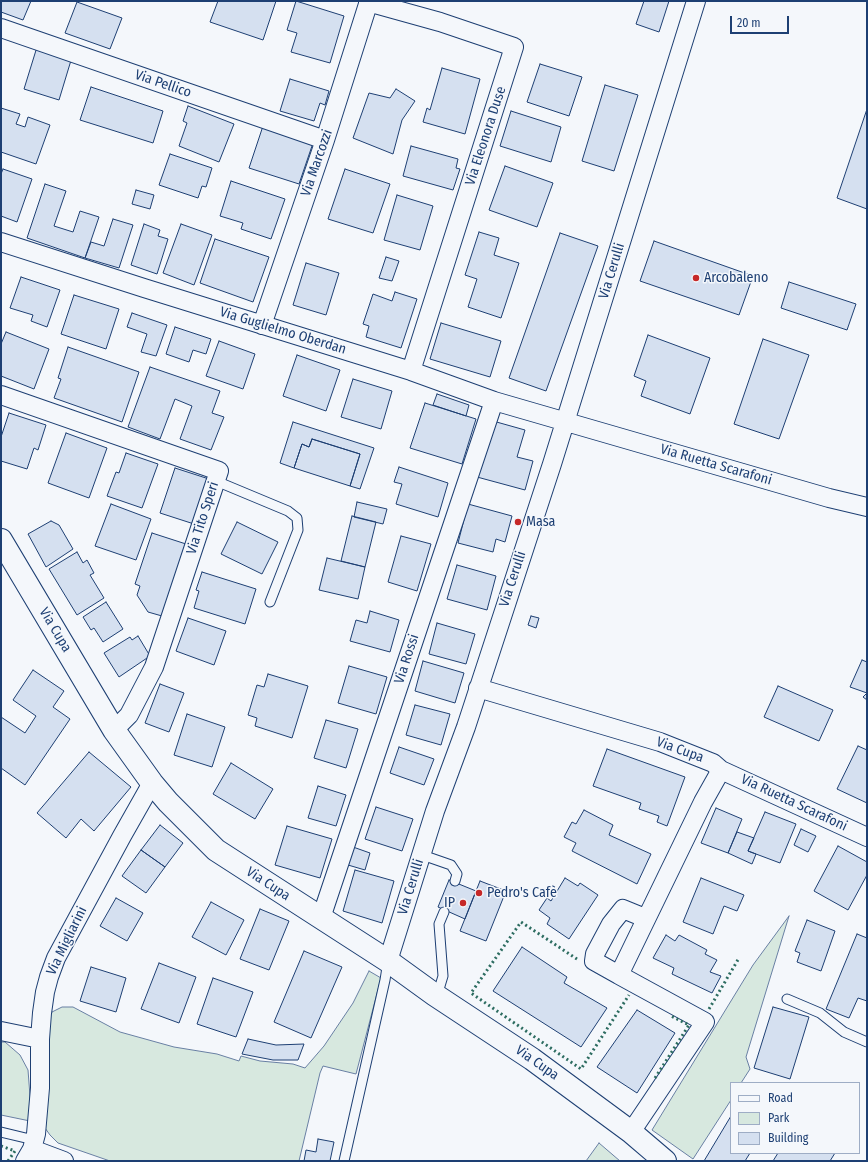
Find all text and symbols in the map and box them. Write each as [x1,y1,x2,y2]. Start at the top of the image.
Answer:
scale bar [732,8,791,34]
text: 20 m [737,16,761,30]
street label: Via Pellico [133,67,193,101]
street label: Via Eleonora Duse [462,84,510,188]
street label: Via Marcozzi [298,127,336,199]
street label: Via Cerulli [596,241,628,301]
place label: Arcobaleno [704,270,768,286]
marker: Arcobaleno [691,273,701,283]
street label: Via Guglielmo Oberdan [218,304,348,358]
street label: Via Ruetta Scarafoni [658,441,774,489]
street label: Via Tito Speri [183,479,223,557]
place label: Masa [526,514,555,530]
marker: Masa [513,517,523,527]
street label: Via Cerulli [496,549,530,609]
street label: Via Cupa [35,605,75,655]
street label: Via Rossi [391,632,423,686]
street label: Via Cupa [654,734,706,766]
street label: Via Ruetta Scarafoni [738,771,850,835]
street label: Via Cerulli [395,857,427,917]
street label: Via Cupa [243,864,293,904]
place label: Pedro's Cafè [487,885,557,901]
marker: Pedro's Cafè [474,888,484,898]
place label: IP [444,895,455,911]
marker: IP [458,898,468,908]
street label: Via Migliarini [43,904,91,978]
street label: Via Cupa [512,1042,562,1084]
legend [730,1082,860,1154]
text: Road [768,1091,793,1105]
text: Park [768,1111,789,1125]
text: Building [768,1131,808,1145]

